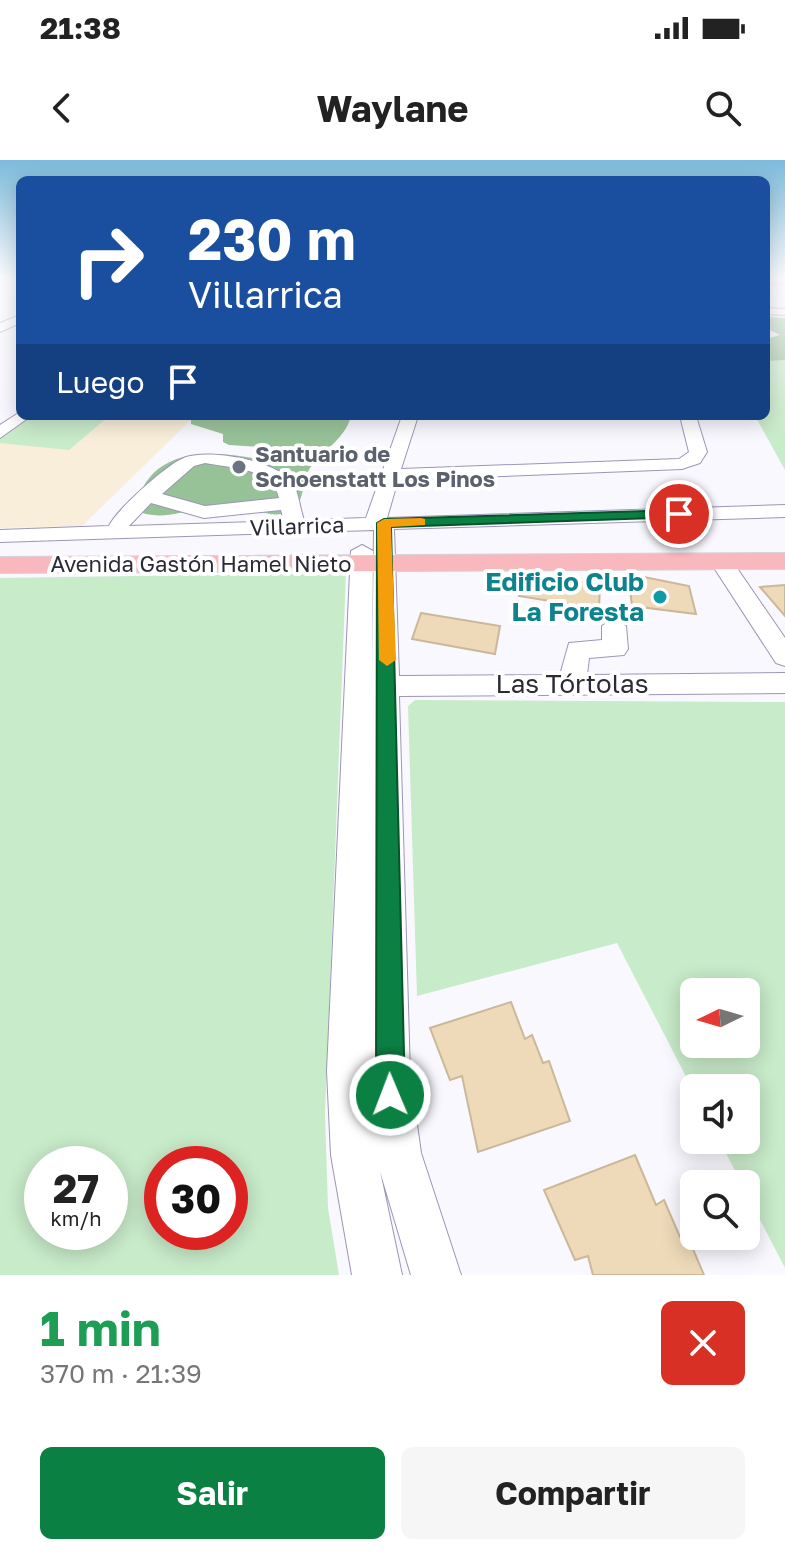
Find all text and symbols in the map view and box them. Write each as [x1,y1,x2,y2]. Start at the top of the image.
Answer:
text: 21:38 [40,10,121,46]
icon: back [40,86,84,130]
icon: search [701,86,745,130]
text: Waylane [316,87,469,130]
text: 230 m [188,205,356,272]
icon: right [56,208,160,312]
text: Villarrica [188,273,343,316]
icon: arrive [161,360,205,404]
text: Luego [56,364,145,400]
place label: Santuario de Schoenstatt Los Pinos [255,440,495,492]
marker: Santuario de Schoenstatt Los Pinos [230,458,248,476]
pin [645,480,713,548]
icon: arrive [657,492,701,536]
street label: Villarrica [249,510,345,541]
street label: Avenida Gastón Hamel Nieto [51,550,351,577]
place label: Edificio Club La Foresta [485,566,644,627]
marker: Edificio Club La Foresta [651,588,669,606]
street label: Las Tórtolas [496,668,648,699]
north arrow [680,978,760,1058]
map controls [680,978,760,1250]
position arrow [348,1053,432,1137]
button: sound [680,1074,760,1154]
speed limit sign: 30 [144,1146,248,1250]
text: 27 [53,1164,99,1212]
button: search [680,1170,760,1250]
text: km/h [51,1206,101,1230]
text: 1 min [40,1299,161,1357]
button: close [661,1301,745,1385]
text: 370 m · 21:39 [40,1358,202,1389]
button: Salir [40,1447,385,1539]
button: Compartir [401,1447,745,1539]

